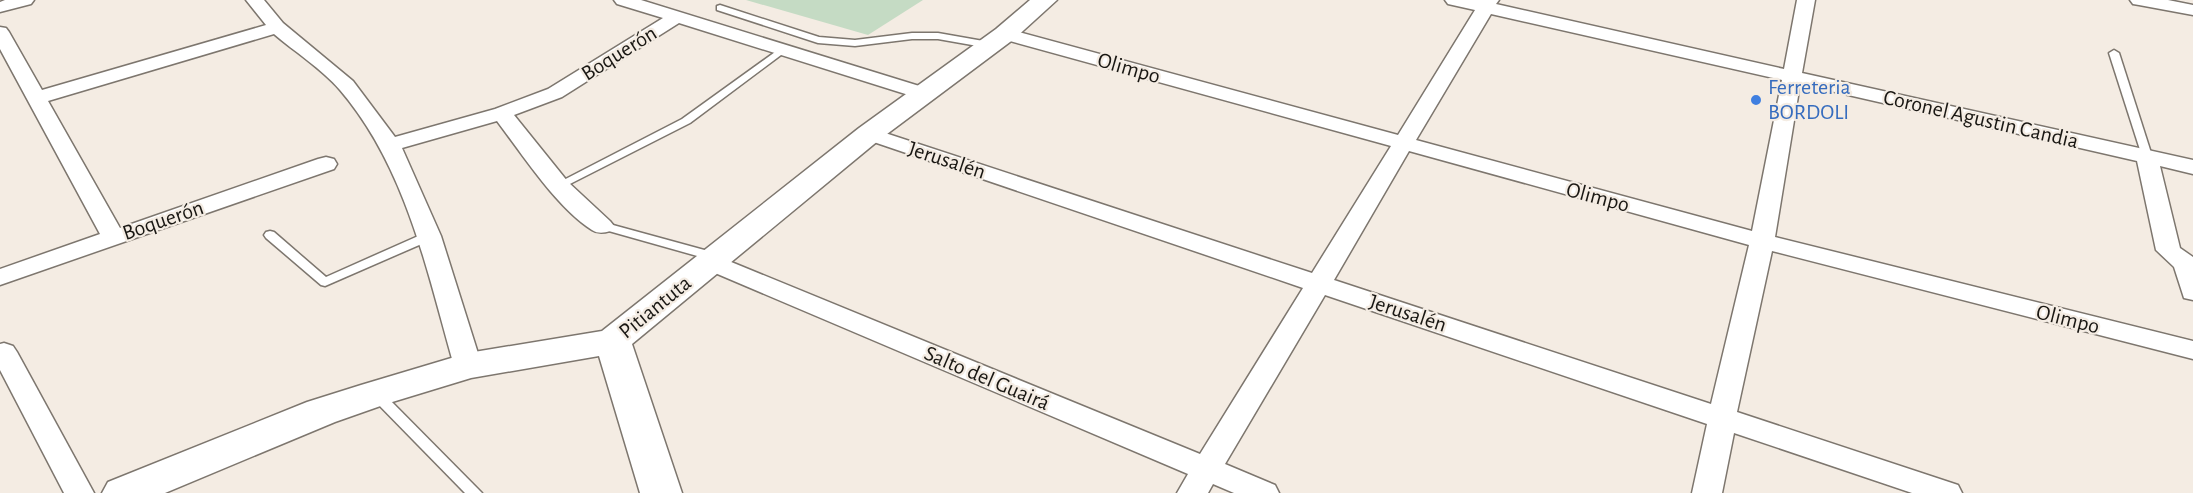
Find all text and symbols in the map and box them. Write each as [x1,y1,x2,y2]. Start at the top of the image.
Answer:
street label: Boquerón [578,21,660,85]
street label: Olimpo [1095,49,1163,87]
place label: Ferreteria BORDOLI [1768,76,1851,123]
street label: Coronel Agustin Candia [1881,86,2081,152]
marker: Ferreteria BORDOLI [1749,93,1763,107]
street label: Jerusalén [906,137,988,183]
street label: Olimpo [1564,178,1632,216]
street label: Boquerón [120,196,206,244]
street label: Pitiantuta [615,271,695,343]
street label: Jerusalén [1367,290,1449,336]
street label: Olimpo [2034,301,2102,337]
street label: Salto del Guairá [921,342,1053,414]

